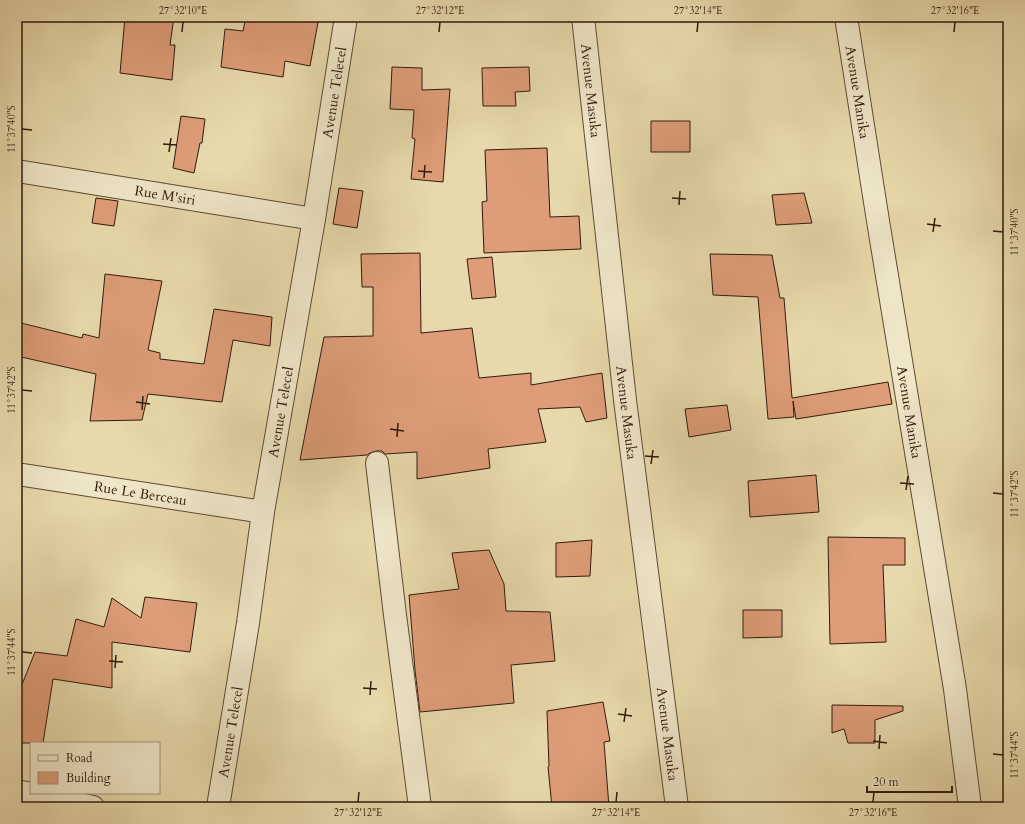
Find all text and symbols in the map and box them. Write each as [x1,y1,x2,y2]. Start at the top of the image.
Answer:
text: 27°32'10"E [159,4,207,18]
text: 27°32'12"E [416,4,464,18]
text: 27°32'14"E [674,4,722,18]
text: 27°32'16"E [931,4,979,18]
street label: Avenue Masuka [576,43,606,139]
street label: Avenue Manika [841,44,874,140]
street label: Avenue Telecel [317,45,351,139]
text: 11°37'40"S [5,105,19,153]
street label: Rue M'siri [133,181,197,209]
text: 11°37'40"S [1008,208,1022,256]
street label: Avenue Manika [892,364,926,460]
street label: Avenue Telecel [263,365,298,459]
street label: Avenue Masuka [612,365,642,461]
text: 11°37'42"S [5,366,19,414]
text: 11°37'42"S [1008,470,1022,518]
street label: Rue Le Berceau [93,477,189,510]
text: 11°37'44"S [5,628,19,676]
street label: Avenue Telecel [213,685,247,779]
street label: Avenue Masuka [652,686,683,782]
text: 11°37'44"S [1008,731,1022,779]
legend [30,742,160,794]
text: Road [66,750,93,766]
scale bar [867,768,952,794]
text: Building [66,770,111,786]
text: 20 m [873,774,900,790]
text: 27°32'12"E [334,806,382,820]
text: 27°32'14"E [592,806,640,820]
text: 27°32'16"E [849,806,897,820]

